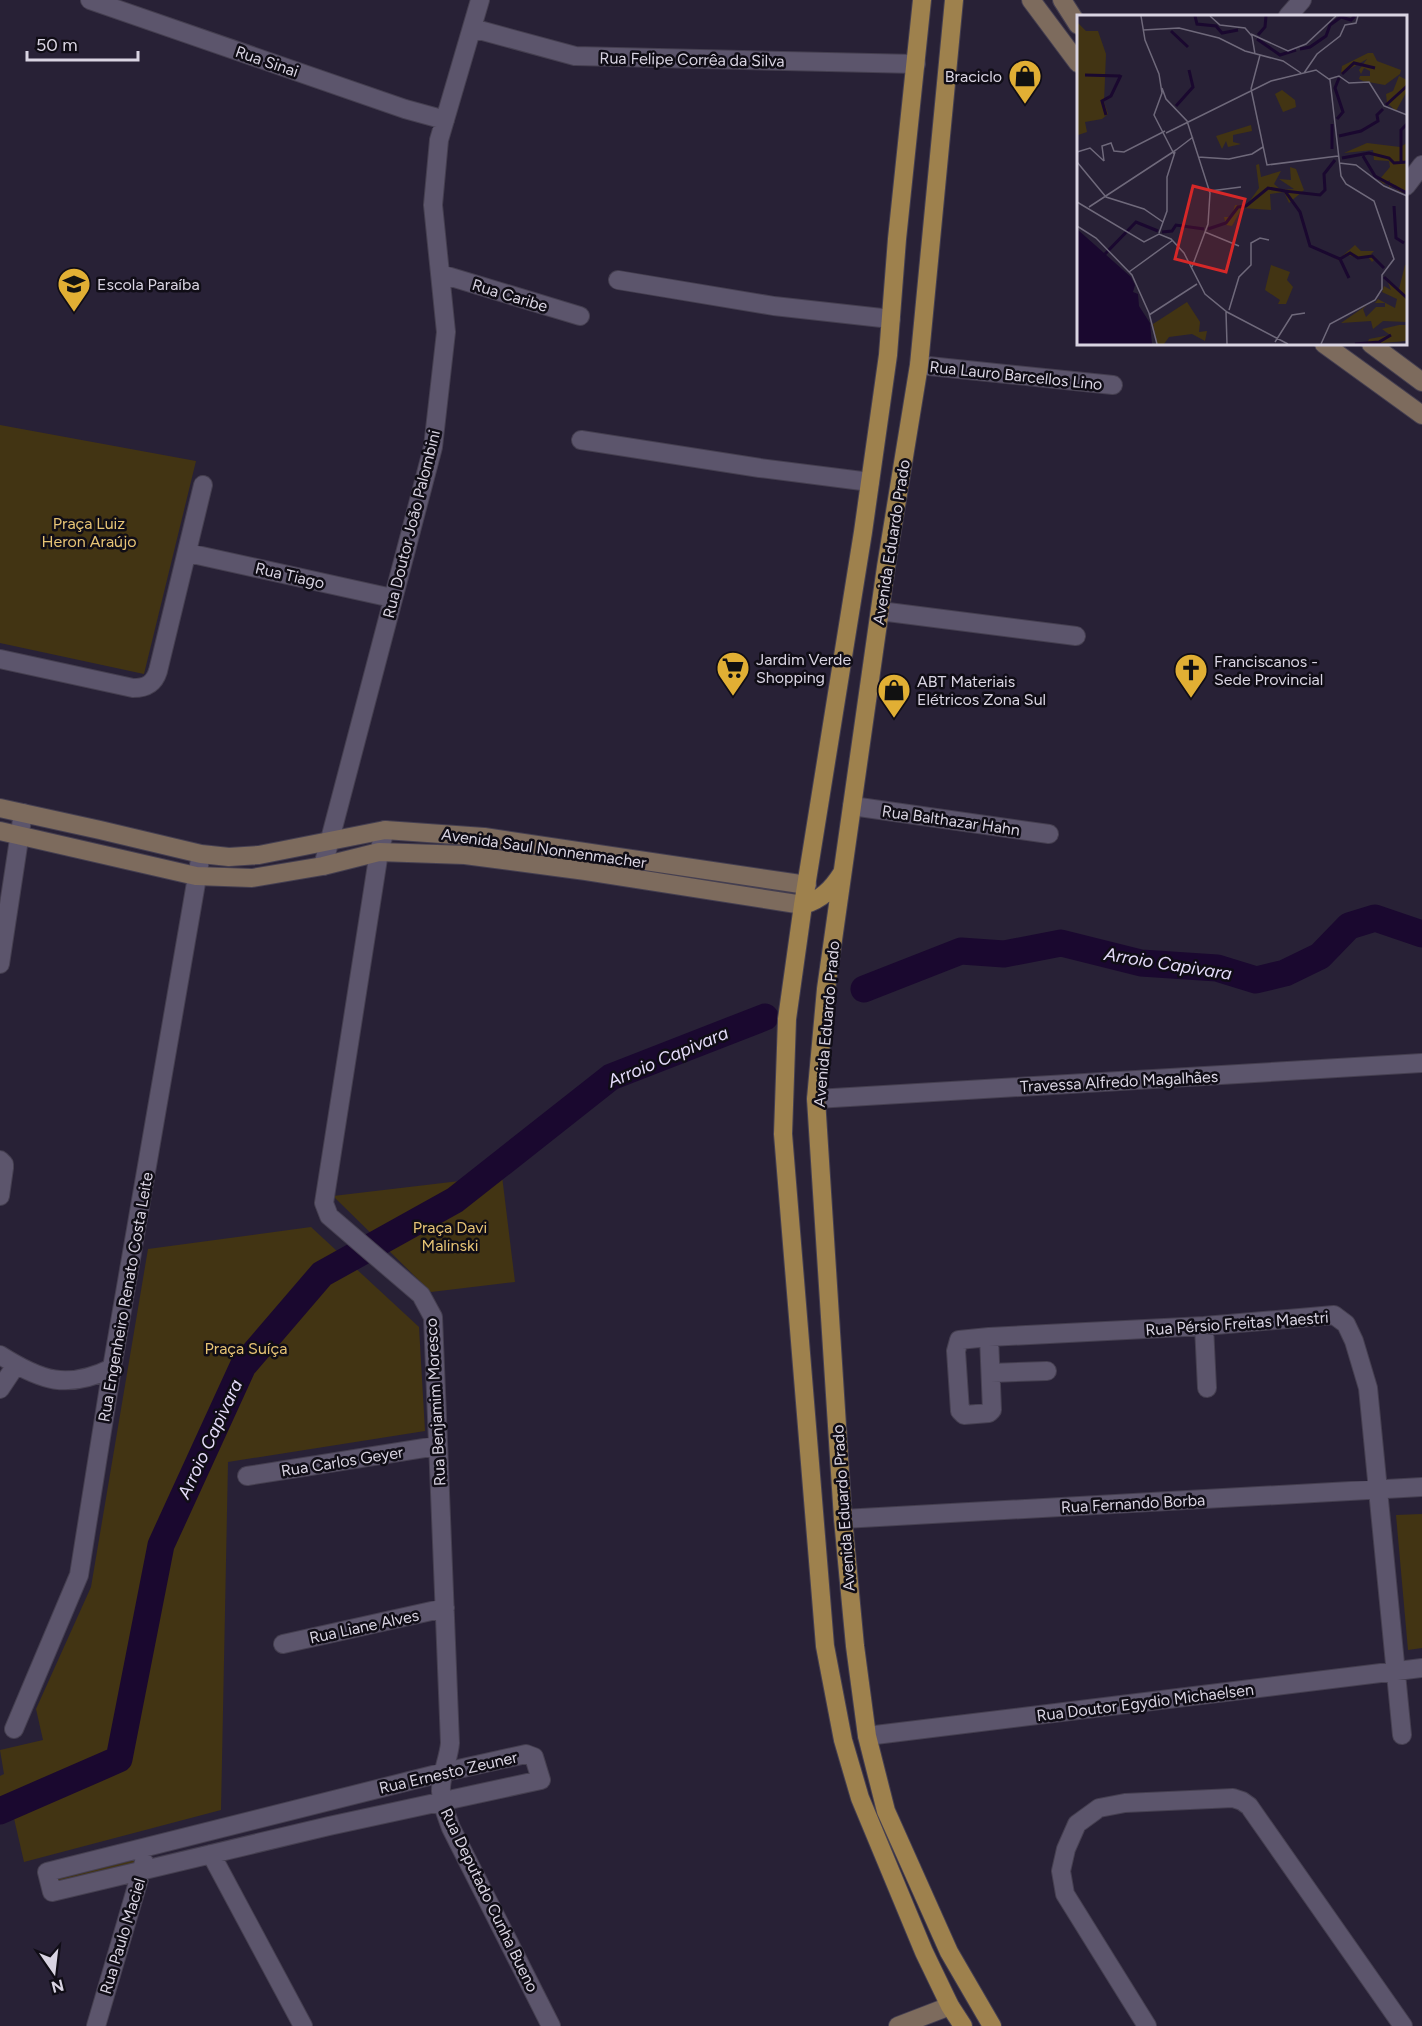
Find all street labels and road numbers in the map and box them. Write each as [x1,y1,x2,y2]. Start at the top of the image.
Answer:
street label: Rua Sinai [233,42,301,81]
street label: Rua Felipe Corrêa da Silva [599,48,785,71]
street label: Rua Caribe [470,275,550,316]
street label: Rua Lauro Barcellos Lino [929,357,1103,394]
street label: Rua Doutor João Palombini [379,428,444,620]
street label: Avenida Eduardo Prado [869,458,914,626]
street label: Rua Tiago [253,558,326,593]
street label: Rua Balthazar Hahn [881,801,1021,840]
street label: Avenida Saul Nonnenmacher [440,825,648,872]
street label: Avenida Eduardo Prado [810,940,843,1108]
street label: Travessa Alfredo Magalhães [1019,1067,1219,1096]
street label: Rua Engenheiro Renato Costa Leite [94,1170,157,1424]
street label: Rua Pérsio Freitas Maestri [1145,1308,1329,1339]
street label: Rua Benjamim Moresco [422,1317,449,1486]
street label: Avenida Eduardo Prado [828,1424,859,1592]
street label: Rua Carlos Geyer [280,1442,405,1481]
street label: Rua Fernando Borba [1060,1490,1206,1517]
street label: Rua Liane Alves [308,1606,421,1647]
street label: Rua Doutor Egydio Michaelsen [1035,1680,1255,1725]
street label: Rua Ernesto Zeuner [377,1747,520,1798]
street label: Rua Deputado Cunha Bueno [437,1805,542,1995]
street label: Rua Paulo Maciel [96,1876,149,1996]

